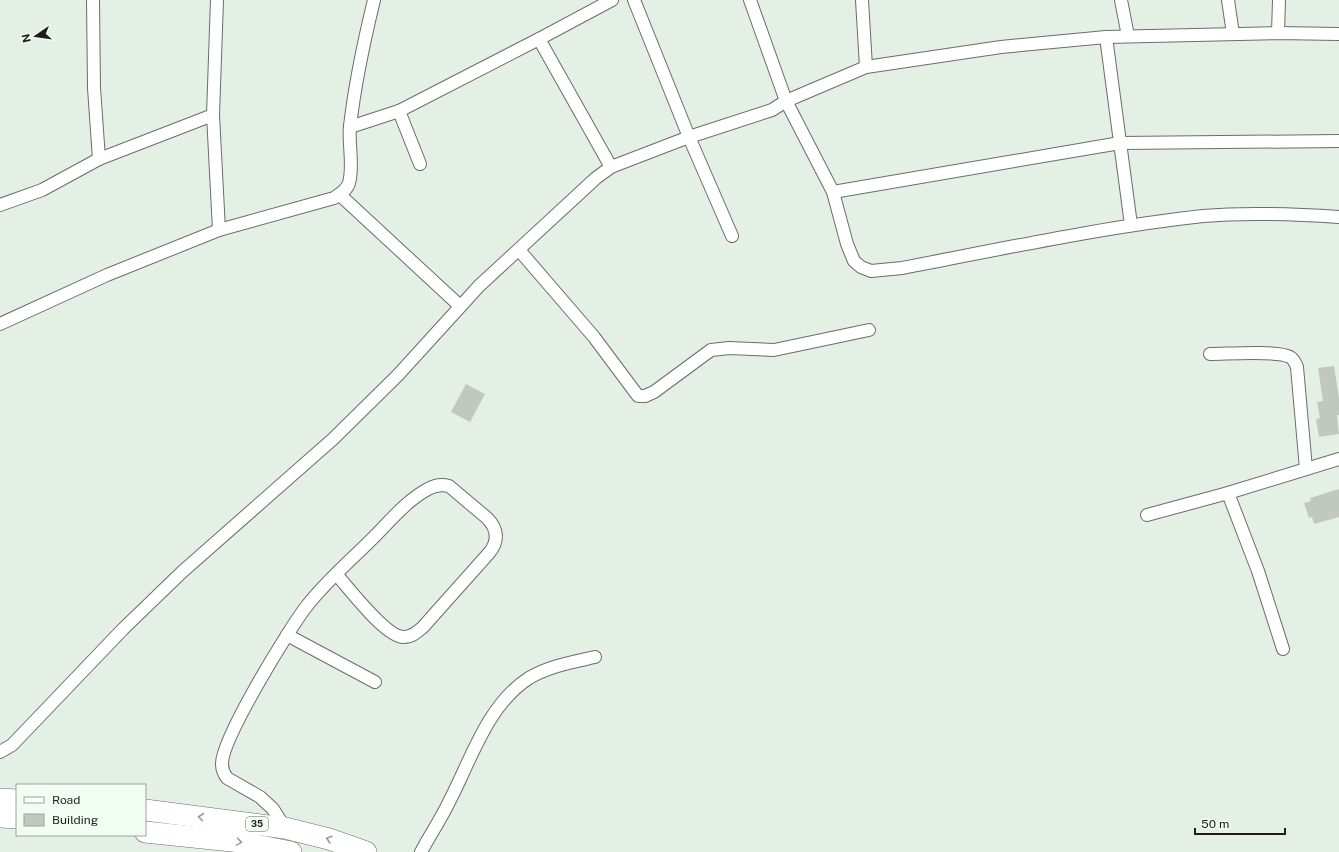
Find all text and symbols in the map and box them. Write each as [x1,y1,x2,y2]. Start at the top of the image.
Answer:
north arrow [16,16,56,56]
text: N [19,33,33,44]
legend [16,784,146,836]
text: Road [52,793,80,807]
scale bar [1195,810,1285,836]
text: Building [52,813,98,827]
one-way arrow [198,813,204,822]
road number: 35 [246,817,268,831]
text: 50 m [1201,817,1229,831]
one-way arrow [326,835,333,844]
one-way arrow [236,837,243,846]

